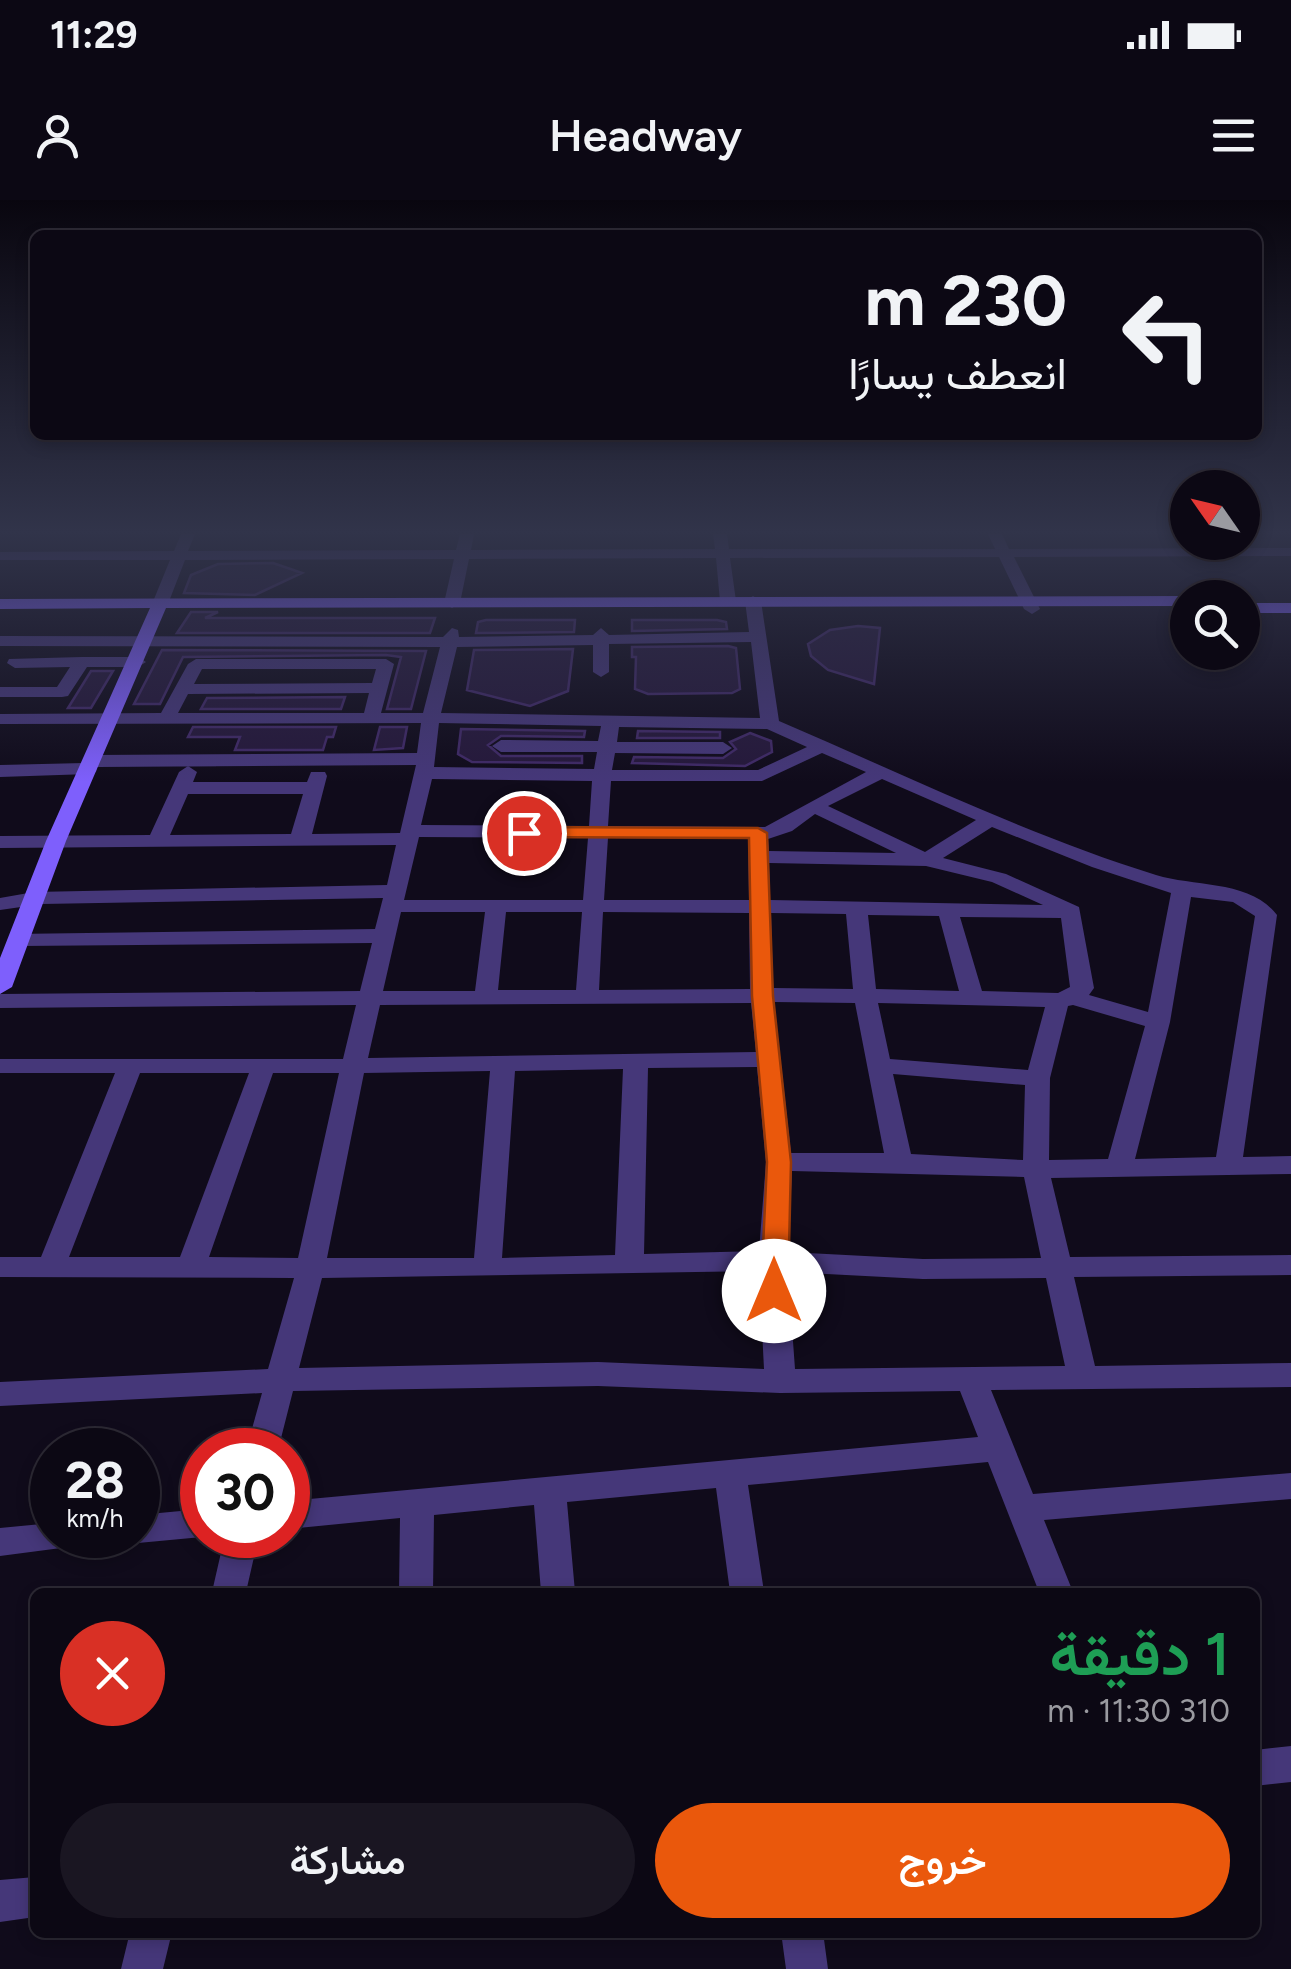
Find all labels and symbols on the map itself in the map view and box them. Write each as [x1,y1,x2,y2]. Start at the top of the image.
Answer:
north arrow [1170,470,1260,560]
pin [482,791,567,876]
position arrow [722,1239,826,1343]
speed limit sign: 30 [180,1428,310,1558]

